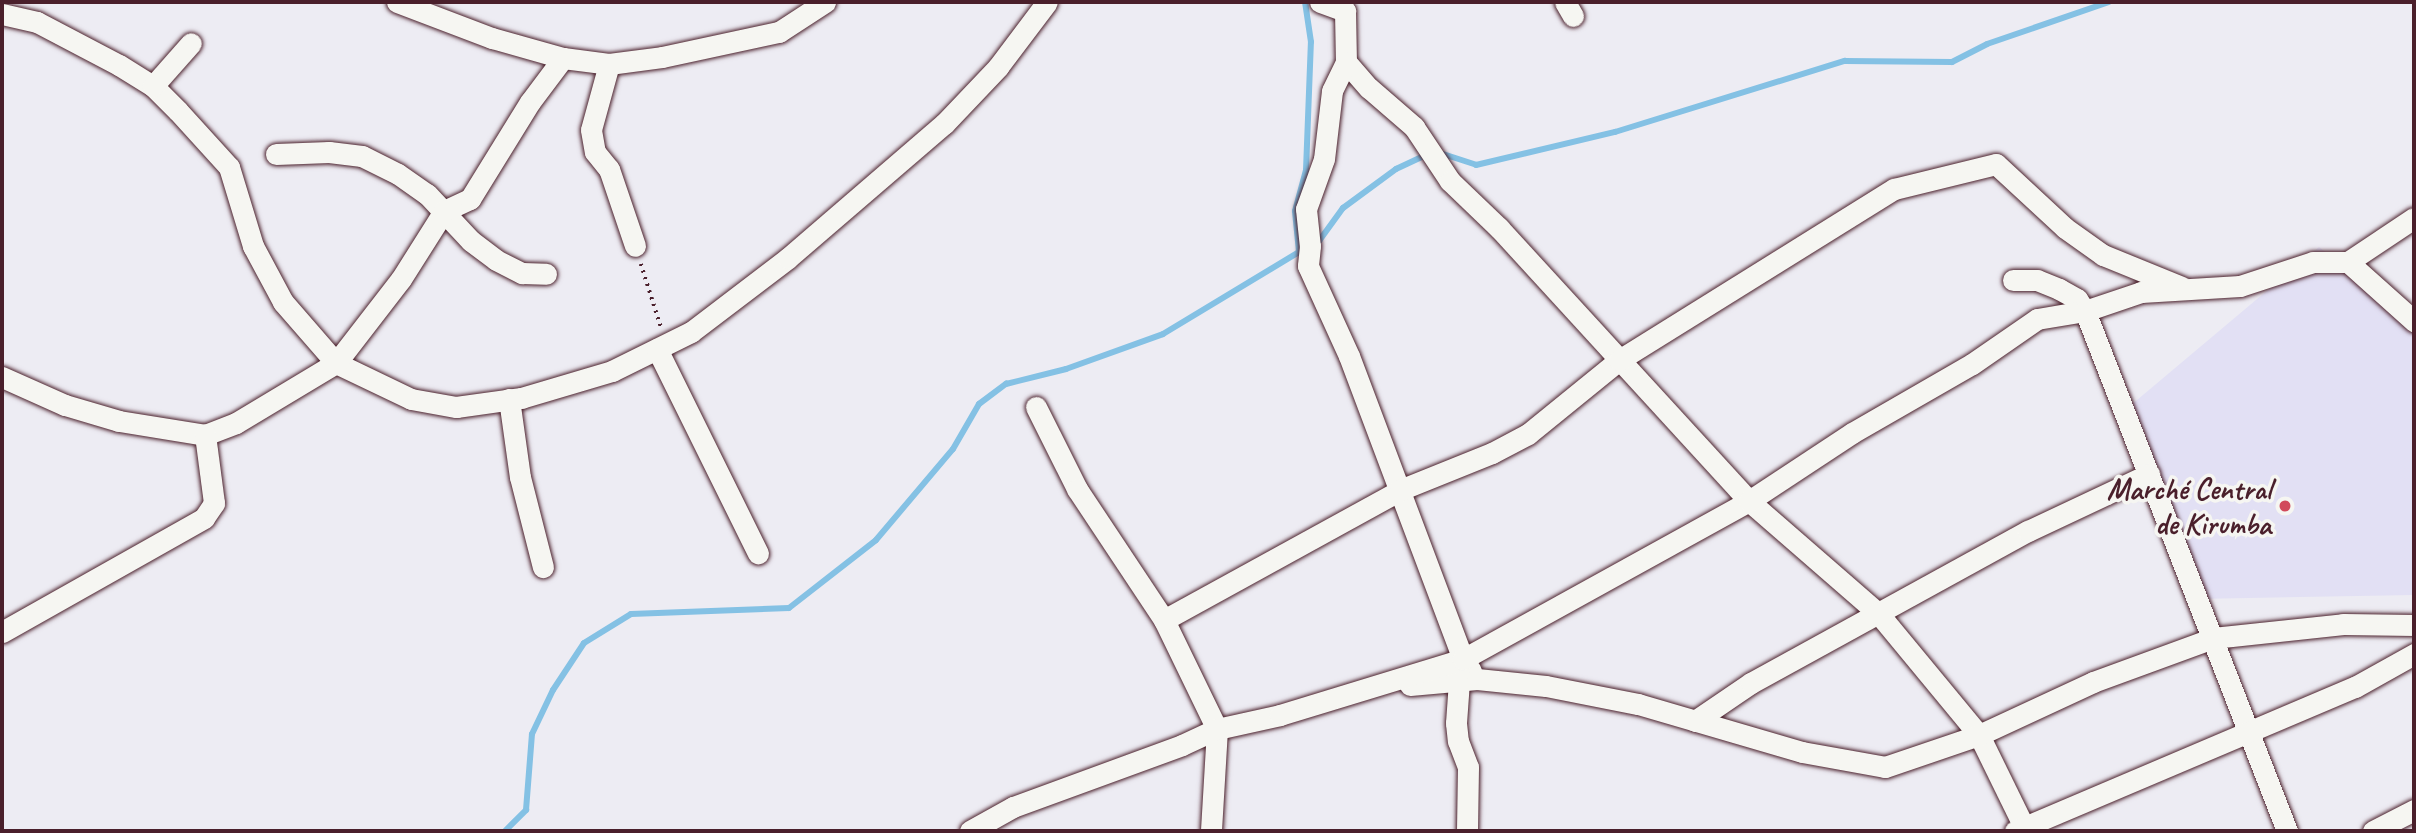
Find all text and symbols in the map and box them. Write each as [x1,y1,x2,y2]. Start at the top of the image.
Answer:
place label: Marché Central de Kirumba [2107,471,2271,542]
marker: Marché Central de Kirumba [2277,498,2293,514]

